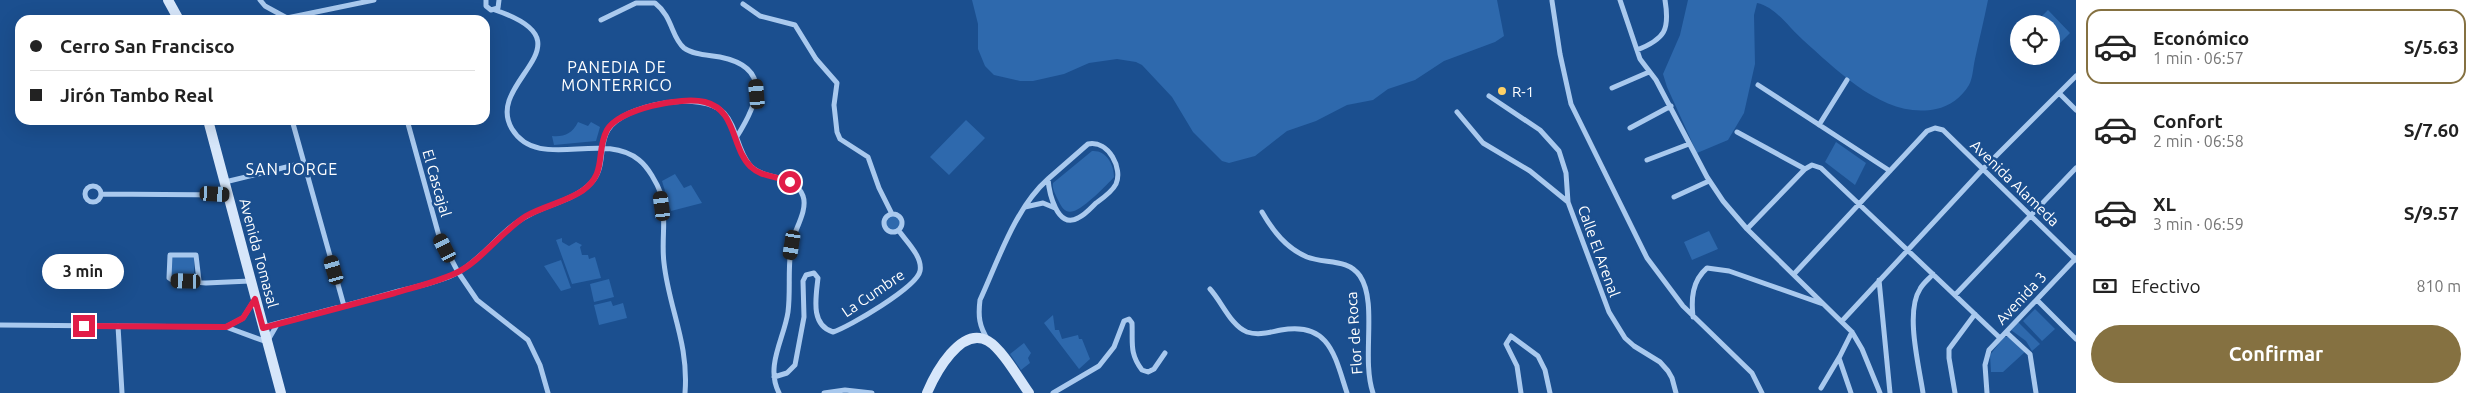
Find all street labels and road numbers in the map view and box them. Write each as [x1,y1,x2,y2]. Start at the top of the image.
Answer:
street label: Avenida Alameda [1967,136,2063,230]
street label: El Cascajal [419,147,455,219]
street label: Avenida Tomasal [236,196,282,310]
street label: Calle El Arenal [1575,203,1623,299]
street label: La Cumbre [838,266,908,320]
street label: Avenida 3 [1992,268,2050,328]
street label: Flor de Roca [1343,291,1365,375]

